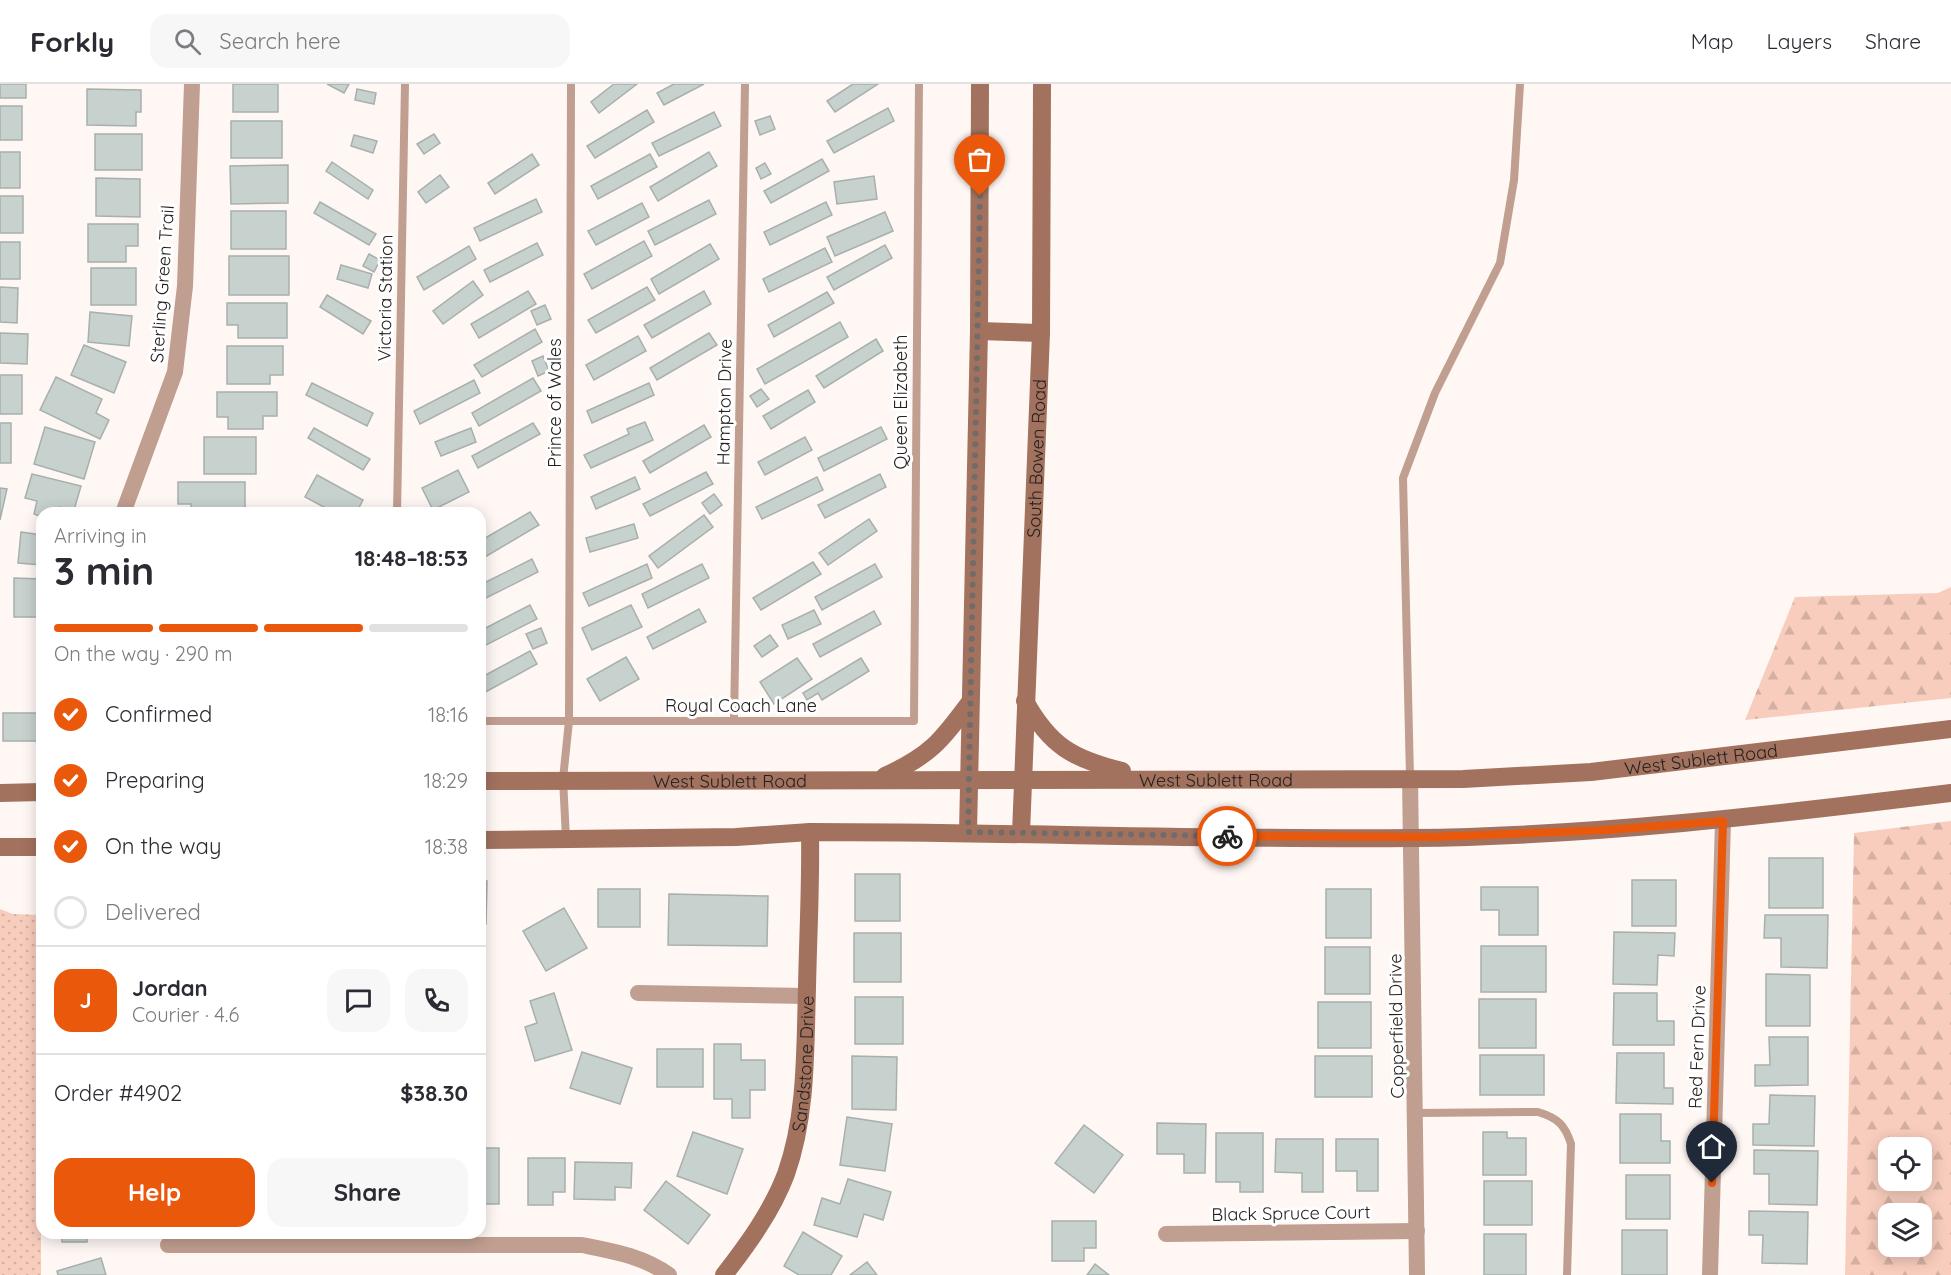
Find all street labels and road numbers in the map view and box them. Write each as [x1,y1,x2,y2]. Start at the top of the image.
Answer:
street label: Sterling Green Trail [145,204,179,364]
street label: Victoria Station [372,234,398,362]
street label: Queen Elizabeth [889,335,912,470]
street label: Prince of Wales [543,338,566,468]
street label: Hampton Drive [711,338,737,466]
street label: South Bowen Road [1021,378,1051,538]
street label: Royal Coach Lane [665,694,817,717]
street label: West Sublett Road [1623,738,1779,779]
street label: West Sublett Road [1139,768,1293,791]
street label: West Sublett Road [653,769,807,792]
street label: Copperfield Drive [1383,953,1409,1099]
street label: Red Fern Drive [1683,985,1711,1109]
street label: Sandstone Drive [786,995,818,1134]
street label: Black Spruce Court [1211,1200,1371,1226]

